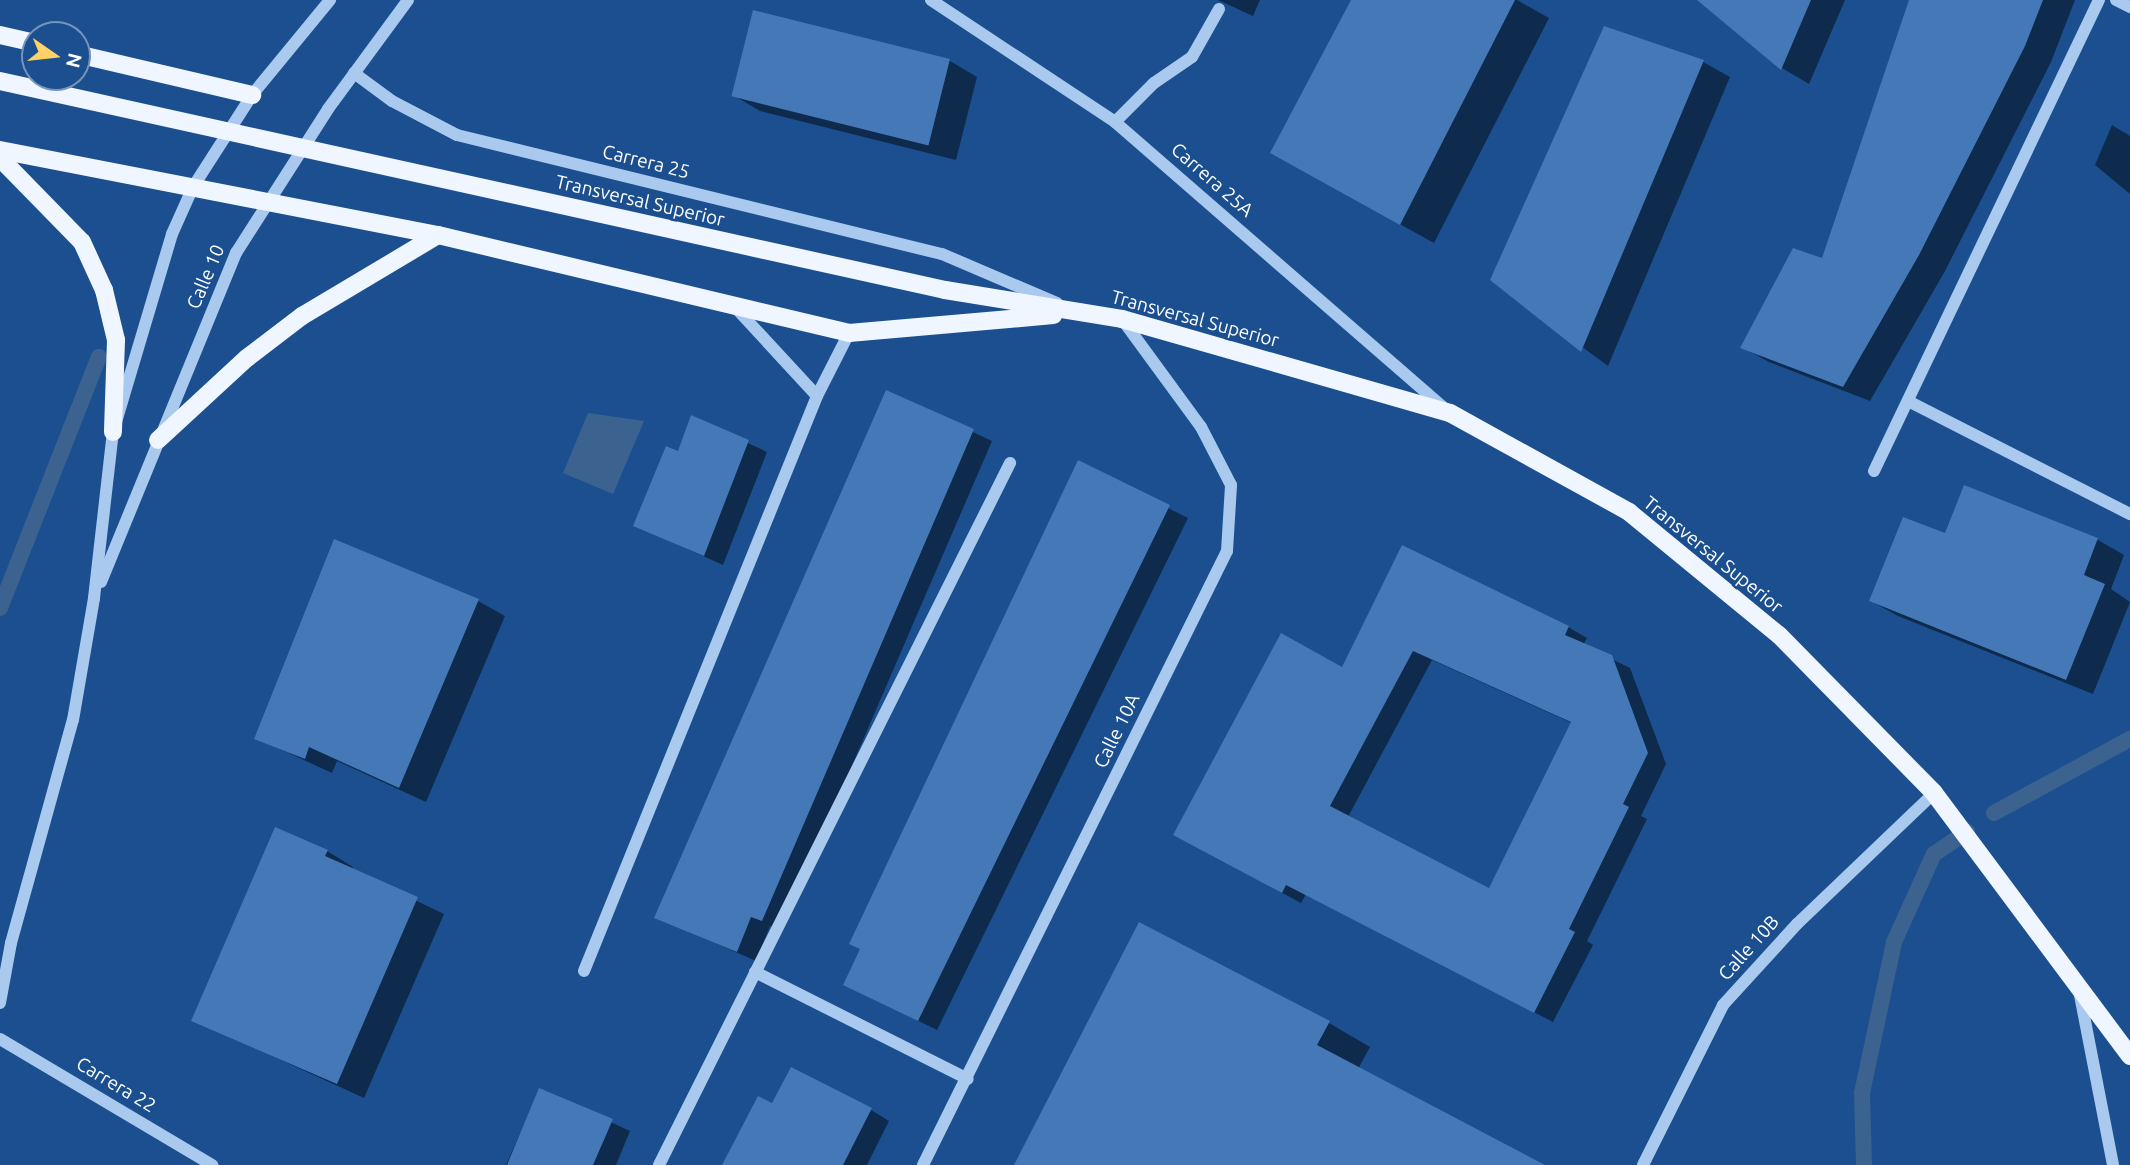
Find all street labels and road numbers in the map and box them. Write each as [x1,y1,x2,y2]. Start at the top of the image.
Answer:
street label: Carrera 25A [1166,138,1258,222]
street label: Carrera 25 [600,140,692,184]
street label: Transversal Superior [553,170,727,232]
street label: Calle 10 [182,241,230,313]
street label: Transversal Superior [1109,286,1281,352]
street label: Transversal Superior [1639,492,1787,618]
street label: Calle 10A [1089,690,1145,772]
street label: Calle 10B [1714,911,1784,985]
street label: Carrera 22 [72,1052,160,1118]

